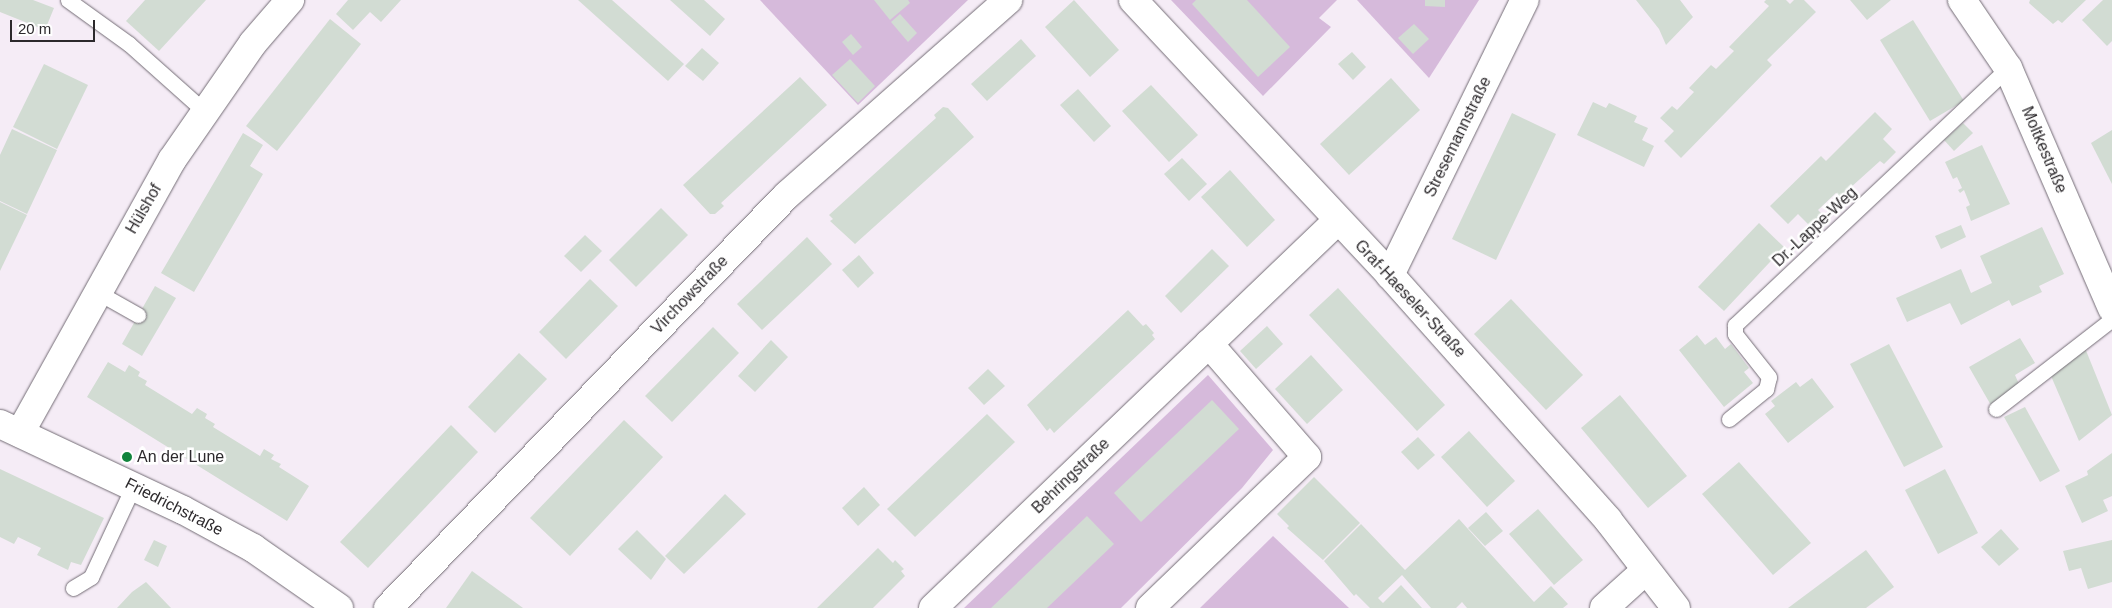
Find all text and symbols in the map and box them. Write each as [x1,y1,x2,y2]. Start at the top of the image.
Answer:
scale bar [12,10,98,42]
text: 20 m [18,20,51,37]
street label: Stresemannstraße [1421,74,1495,200]
street label: Moltkestraße [2017,104,2071,196]
street label: Hülshof [122,181,166,237]
street label: Dr.-Lappe-Weg [1769,183,1861,271]
street label: Graf-Haeseler-Straße [1351,236,1469,362]
street label: Virchowstraße [648,252,732,338]
street label: Behringstraße [1028,434,1114,518]
place label: An der Lune [137,447,224,467]
marker: An der Lune [121,451,133,463]
street label: Friedrichstraße [122,474,226,540]

